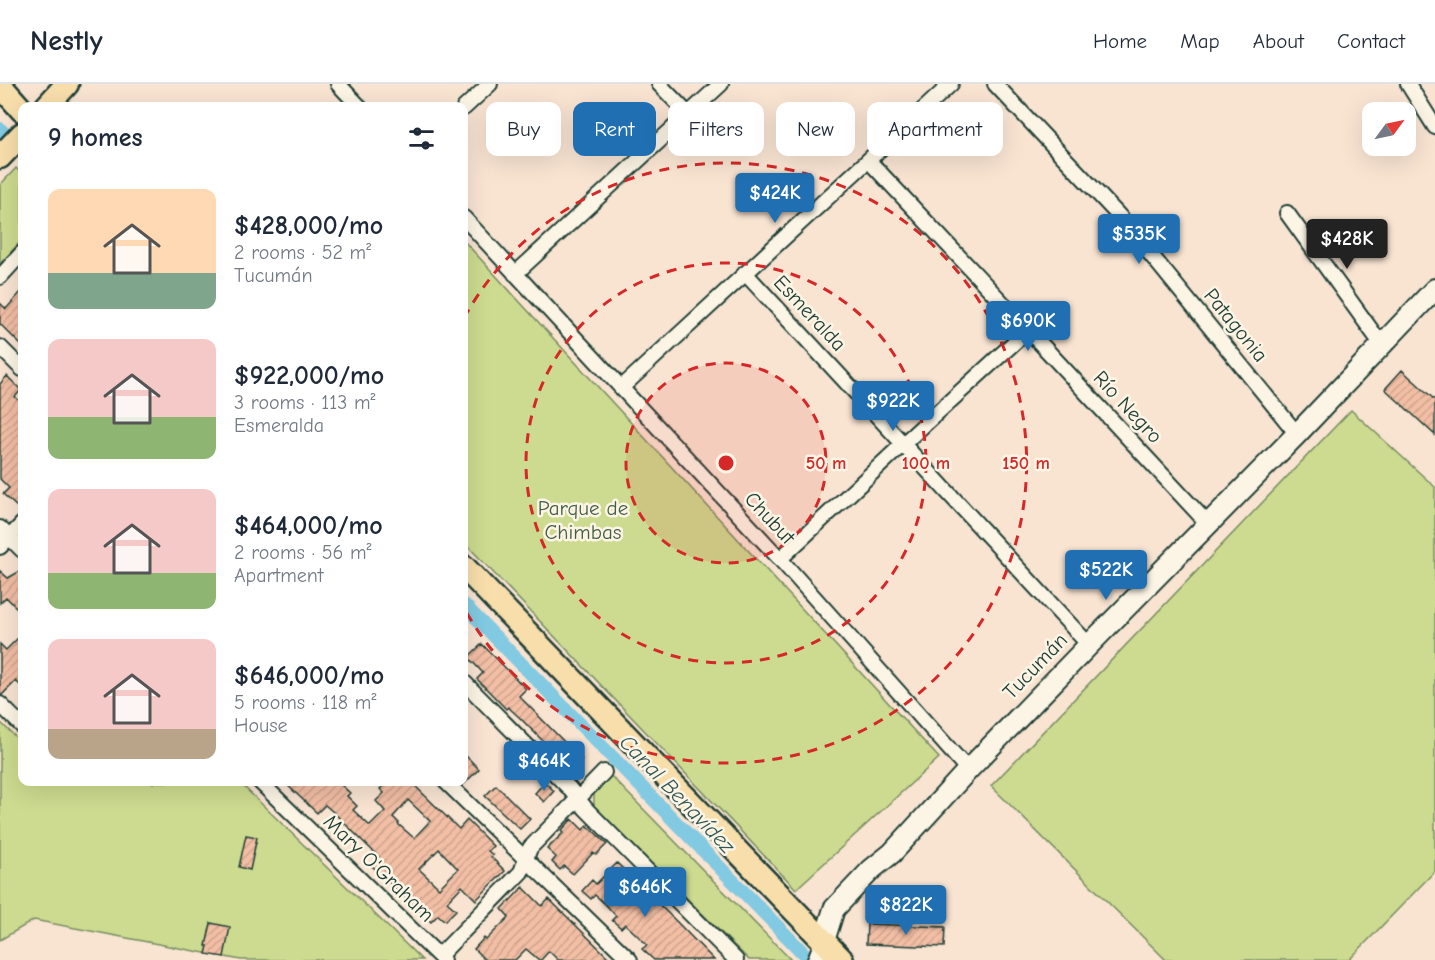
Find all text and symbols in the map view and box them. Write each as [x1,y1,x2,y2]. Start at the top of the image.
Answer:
text: Nestly [30,25,103,57]
text: Home [1093,29,1147,53]
text: Map [1180,29,1220,53]
text: About [1253,29,1304,53]
text: Contact [1337,29,1405,53]
chip: Buy [486,102,561,156]
chip: Rent [573,102,656,156]
chip: Filters [668,102,764,156]
chip: New [776,102,855,156]
chip: Apartment [867,102,1003,156]
north arrow [1362,102,1416,156]
map controls [1362,102,1416,156]
icon: filters [405,122,438,155]
text: 9 homes [48,123,143,153]
pin: $424K [733,173,817,224]
text: $424K [749,181,801,204]
text: $428,000/mo [234,211,383,241]
icon: home [96,213,168,285]
pin: $535K [1097,214,1181,265]
pin: $428K [1305,219,1389,270]
text: $535K [1112,222,1166,245]
text: $428K [1321,227,1373,250]
text: 2 rooms · 52 m² [234,241,371,264]
text: Tucumán [234,264,312,287]
street label: Esmeralda [769,270,851,356]
street label: Patagonia [1199,283,1273,367]
pin: $690K [986,301,1070,352]
text: $690K [1000,309,1056,332]
text: $922,000/mo [234,361,384,391]
icon: home [96,363,168,435]
street label: Río Negro [1089,366,1167,448]
pin: $922K [851,381,935,432]
text: $922K [866,389,920,412]
text: 3 rooms · 113 m² [234,391,375,414]
text: Esmeralda [234,414,324,437]
centre of rings [716,453,736,473]
text: 50 m [806,453,846,474]
text: 100 m [902,453,950,474]
text: 150 m [1002,453,1050,474]
street label: Chubut [740,487,801,550]
park label: Parque de Chimbas [538,496,628,544]
text: $464,000/mo [234,511,383,541]
icon: home [96,513,168,585]
text: 2 rooms · 56 m² [234,541,372,564]
pin: $522K [1064,550,1148,601]
text: $522K [1079,558,1133,581]
text: Apartment [234,564,324,587]
street label: Tucumán [998,628,1072,704]
text: $646,000/mo [234,661,384,691]
icon: home [96,663,168,735]
text: 5 rooms · 118 m² [234,691,376,714]
text: House [234,714,288,737]
water label: Canal Benavídez [614,729,741,859]
pin: $464K [502,741,586,792]
text: $464K [518,749,570,772]
street label: Mary O'Graham [319,809,439,927]
pin: $646K [603,867,687,918]
text: $646K [618,875,672,898]
pin: $822K [864,885,948,936]
text: $822K [879,893,933,916]

